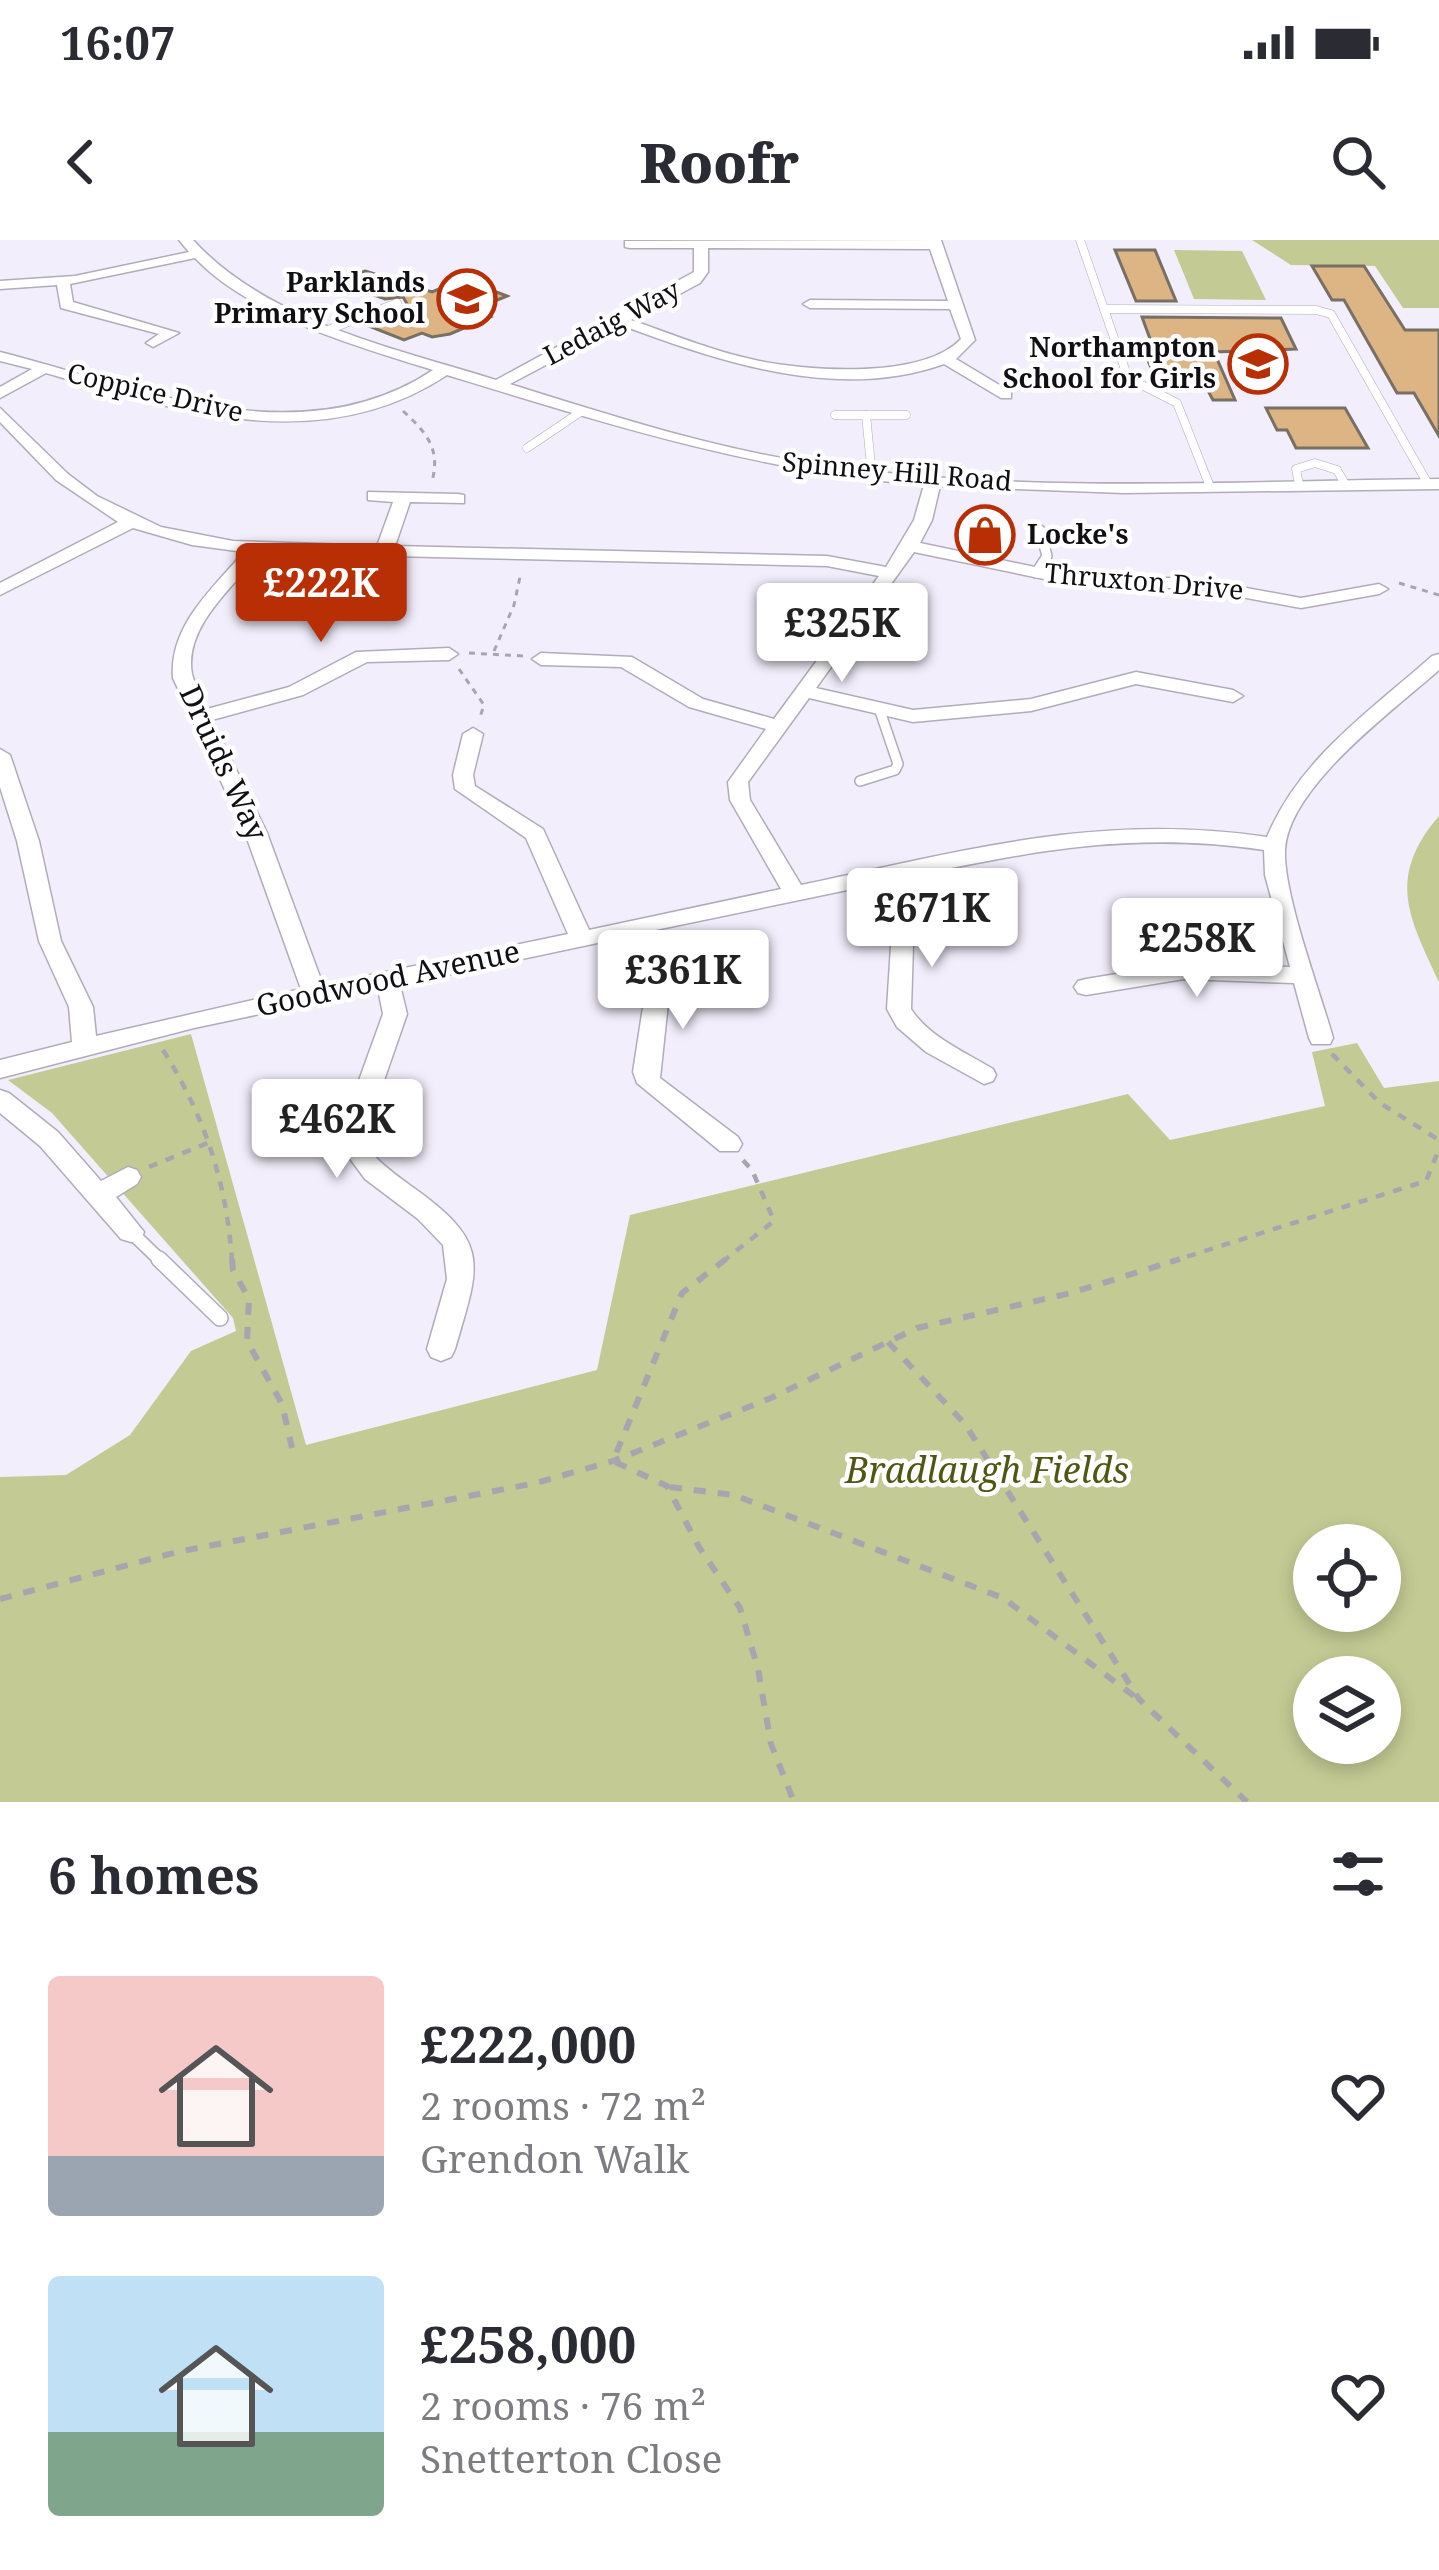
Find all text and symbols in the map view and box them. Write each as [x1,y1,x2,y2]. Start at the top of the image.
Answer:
text: 16:07 [60,12,175,73]
text: Roofr [640,125,799,199]
icon: back [48,129,114,195]
icon: search [1325,129,1391,195]
place label: Parklands Primary School [214,263,425,331]
school or university icon: Parklands Primary School [436,268,498,330]
street label: Ledaig Way [537,270,687,373]
place label: Northampton School for Girls [1003,328,1216,396]
school or university icon: Northampton School for Girls [1227,333,1289,395]
street label: Coppice Drive [64,353,247,430]
street label: Spinney Hill Road [781,442,1014,499]
shop icon: Locke's [954,504,1016,566]
place label: Locke's [1027,515,1128,552]
pin: £222K [237,543,405,645]
street label: Thruxton Drive [1043,553,1245,608]
text: £222K [263,555,379,608]
pin: £325K [758,583,926,685]
text: £325K [784,595,900,648]
street label: Druids Way [171,678,278,847]
pin: £671K [848,868,1016,970]
text: £671K [874,880,990,933]
pin: £258K [1113,898,1281,1000]
text: £258K [1139,910,1255,963]
street label: Goodwood Avenue [252,930,523,1025]
pin: £361K [599,930,767,1032]
text: £361K [625,942,741,995]
pin: £462K [253,1079,421,1181]
text: £462K [279,1091,395,1144]
park label: Bradlaugh Fields [844,1445,1129,1494]
map controls [1293,1524,1401,1764]
button: locate [1293,1524,1401,1632]
button: layers [1293,1656,1401,1764]
text: 6 homes [48,1839,259,1909]
icon: filters [1325,1841,1391,1907]
text: £222,000 [420,2008,636,2078]
icon: home [144,2024,288,2168]
icon: heart [1325,2063,1391,2129]
text: 2 rooms · 72 m² [420,2078,706,2131]
text: Grendon Walk [420,2131,689,2184]
text: £258,000 [420,2308,636,2378]
icon: home [144,2324,288,2468]
icon: heart [1325,2363,1391,2429]
text: 2 rooms · 76 m² [420,2378,706,2431]
text: Snetterton Close [420,2431,722,2484]

